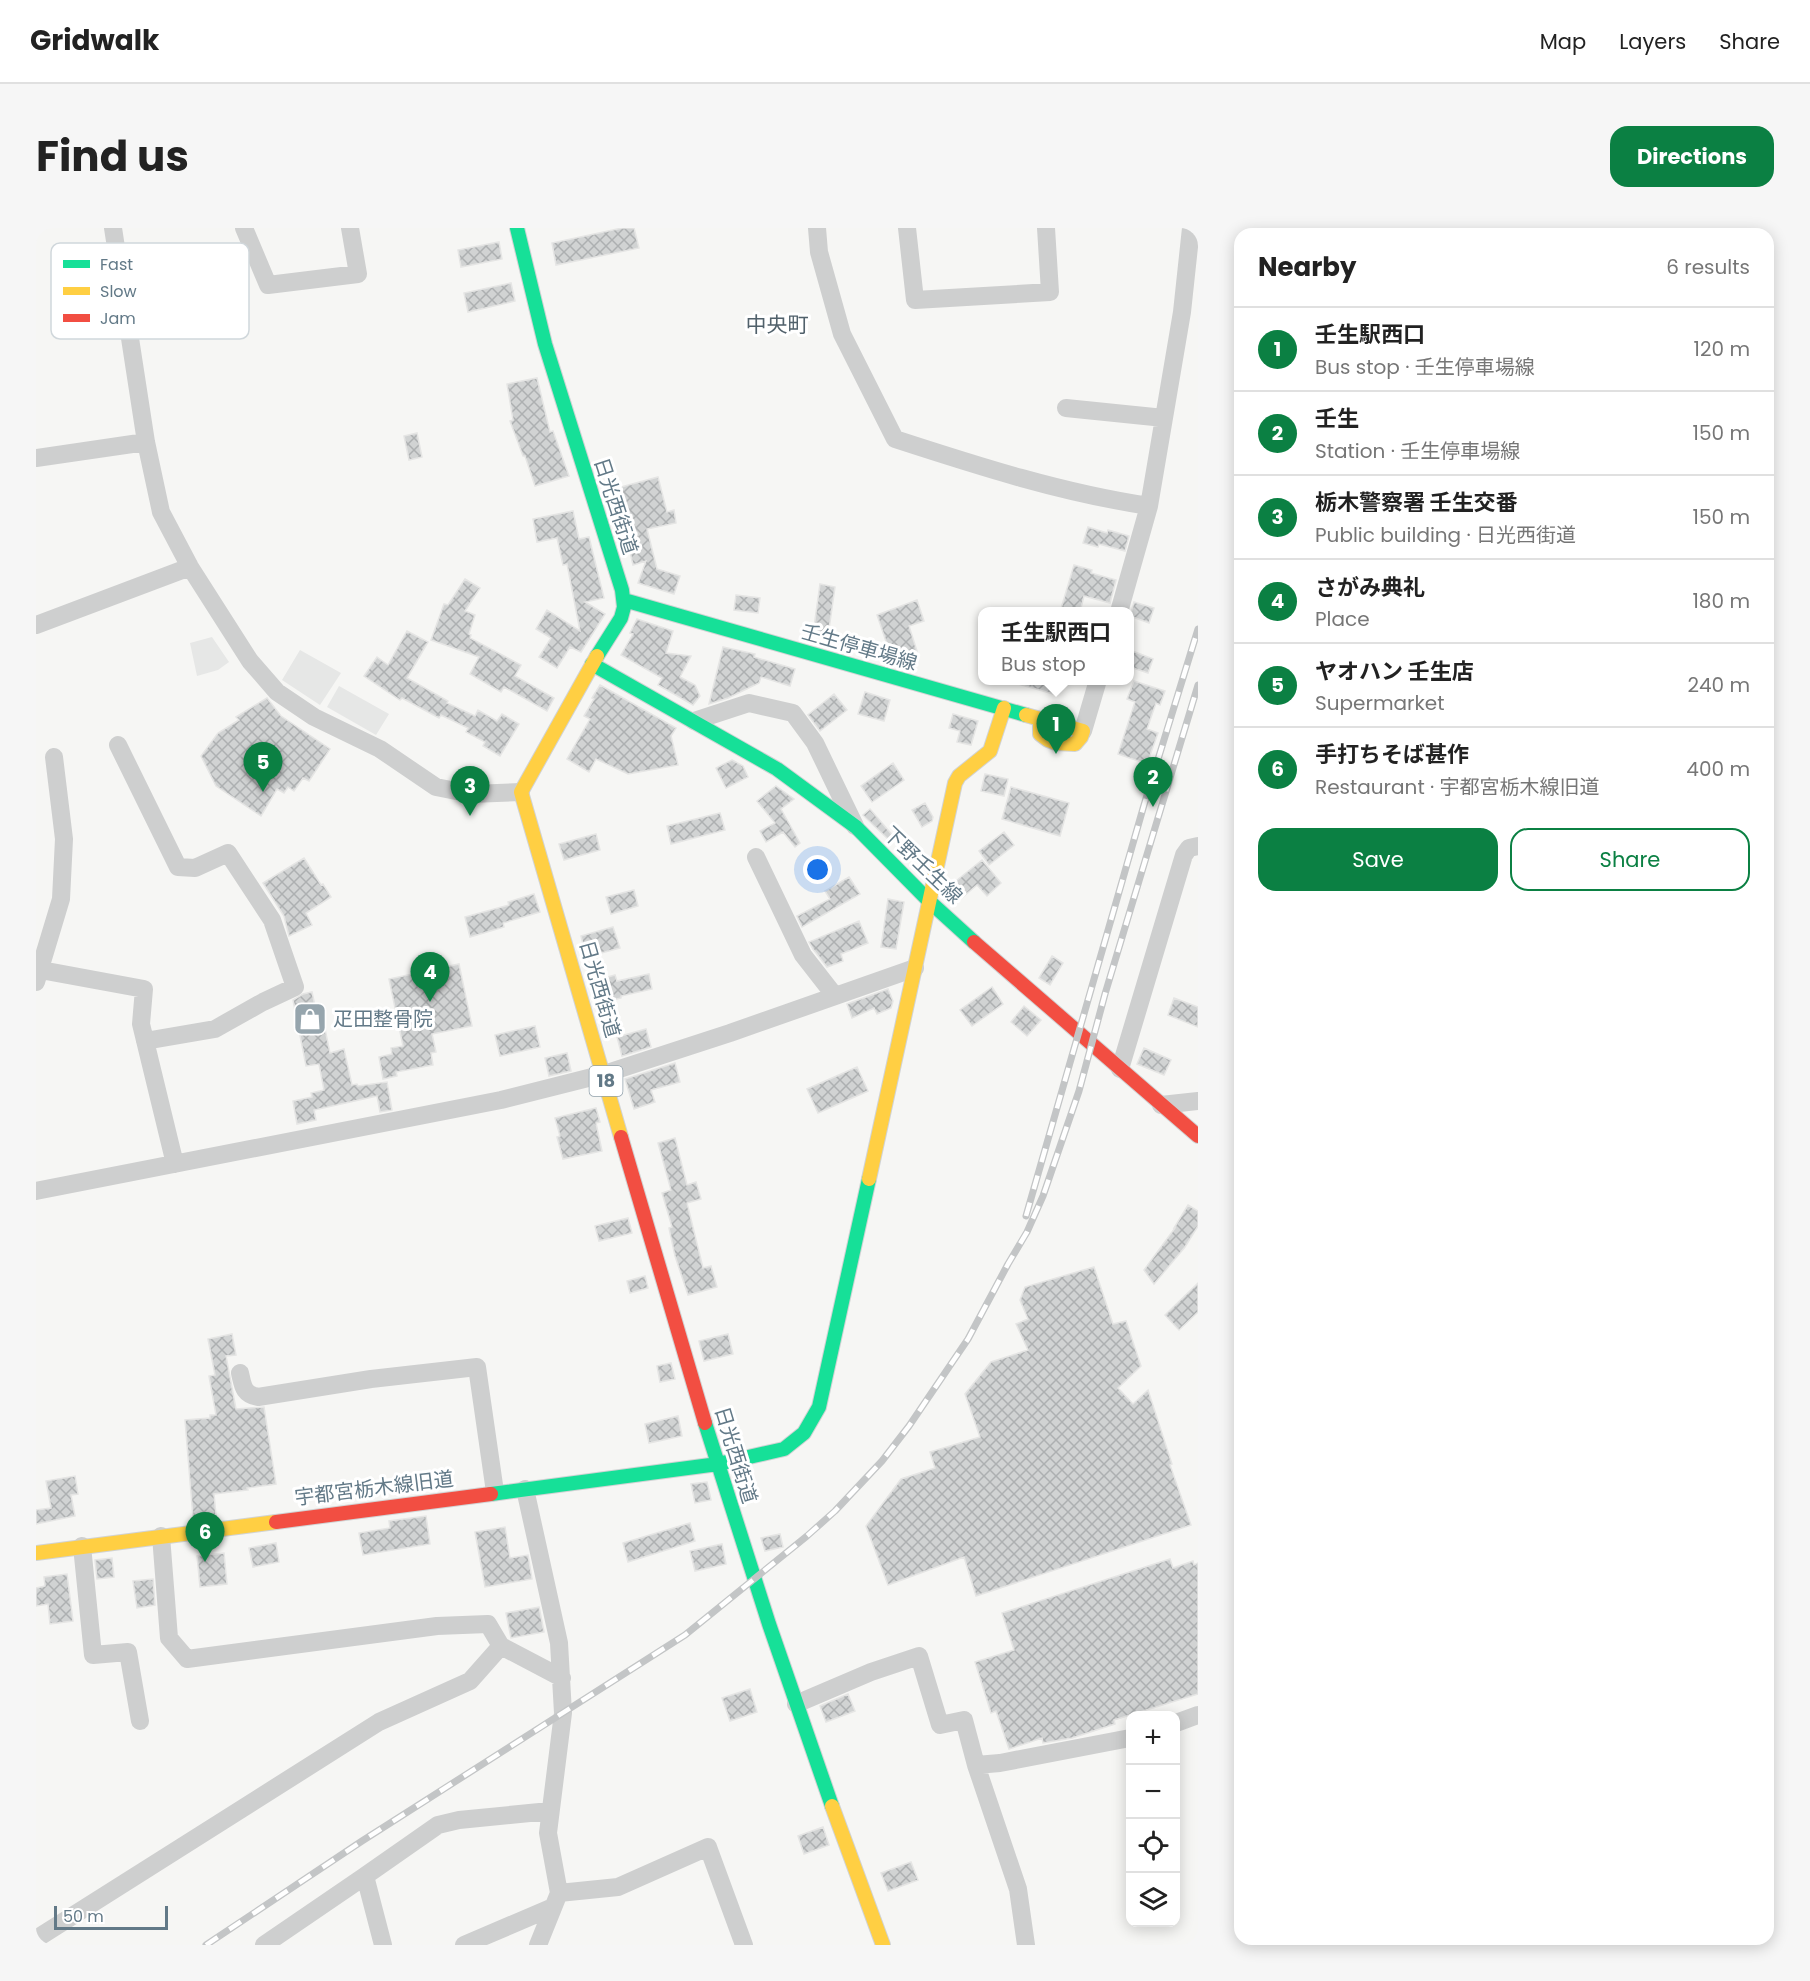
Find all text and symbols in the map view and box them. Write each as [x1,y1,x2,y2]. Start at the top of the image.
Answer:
text: Gridwalk [30,21,159,60]
text: Map [1540,27,1586,56]
text: Layers [1619,27,1686,56]
text: Share [1719,27,1780,56]
button: Directions [1610,126,1774,187]
text: Find us [36,127,189,186]
legend [51,243,249,339]
text: Nearby [1258,249,1356,285]
text: Fast [100,253,133,276]
text: 6 results [1666,253,1750,281]
text: Slow [100,280,137,303]
text: Jam [100,307,136,330]
district label: 中央町 [746,310,809,339]
text: 壬生駅西口 [1315,319,1425,350]
text: 1 [1274,335,1281,363]
text: 120 m [1694,335,1750,363]
text: Bus stop · 壬生停車場線 [1315,353,1535,381]
text: 壬生 [1315,403,1359,434]
text: 2 [1272,419,1283,447]
text: 150 m [1693,419,1750,447]
text: Station · 壬生停車場線 [1315,437,1520,465]
street label: 日光西街道 [587,454,645,558]
text: 栃木警察署 壬生交番 [1315,487,1518,518]
text: 3 [1271,503,1284,531]
text: 150 m [1693,503,1750,531]
text: Public building · 日光西街道 [1315,521,1576,549]
text: さがみ典礼 [1315,572,1425,603]
text: 4 [1271,587,1284,615]
text: 180 m [1692,587,1750,615]
text: Place [1315,605,1370,633]
popup [978,607,1134,685]
street label: 壬生停車場線 [797,617,921,677]
text: 壬生駅西口 [1001,617,1111,648]
text: Bus stop [1001,650,1086,678]
text: ヤオハン 壬生店 [1315,656,1474,687]
text: 5 [1271,671,1284,699]
text: 240 m [1687,671,1750,699]
text: Supermarket [1315,689,1444,717]
pin: 1 [1036,704,1076,754]
text: 手打ちそば甚作 [1315,739,1469,770]
pin: 5 [244,742,282,792]
text: 6 [1271,755,1284,783]
text: 400 m [1686,755,1750,783]
pin: 2 [1134,758,1172,807]
pin: 3 [450,766,490,816]
text: Restaurant · 宇都宮栃木線旧道 [1315,773,1600,801]
street label: 下野壬生線 [877,820,969,910]
button: Save [1258,828,1498,891]
button: Share [1510,828,1750,891]
your location [803,855,832,884]
street label: 日光西街道 [573,937,627,1041]
pin: 4 [410,952,450,1002]
shop icon: 疋田整骨院 [292,1001,328,1037]
place label: 疋田整骨院 [333,1005,433,1033]
road number: 18 [590,1066,622,1096]
street label: 日光西街道 [708,1403,764,1507]
street label: 宇都宮栃木線旧道 [293,1464,455,1512]
pin: 6 [186,1512,224,1562]
map controls [1126,1711,1180,1927]
button: + [1126,1711,1180,1765]
button: − [1126,1765,1180,1819]
button: locate [1126,1819,1180,1873]
button: layers [1126,1873,1180,1927]
scale bar [54,1903,168,1930]
text: 50 m [63,1905,104,1928]

